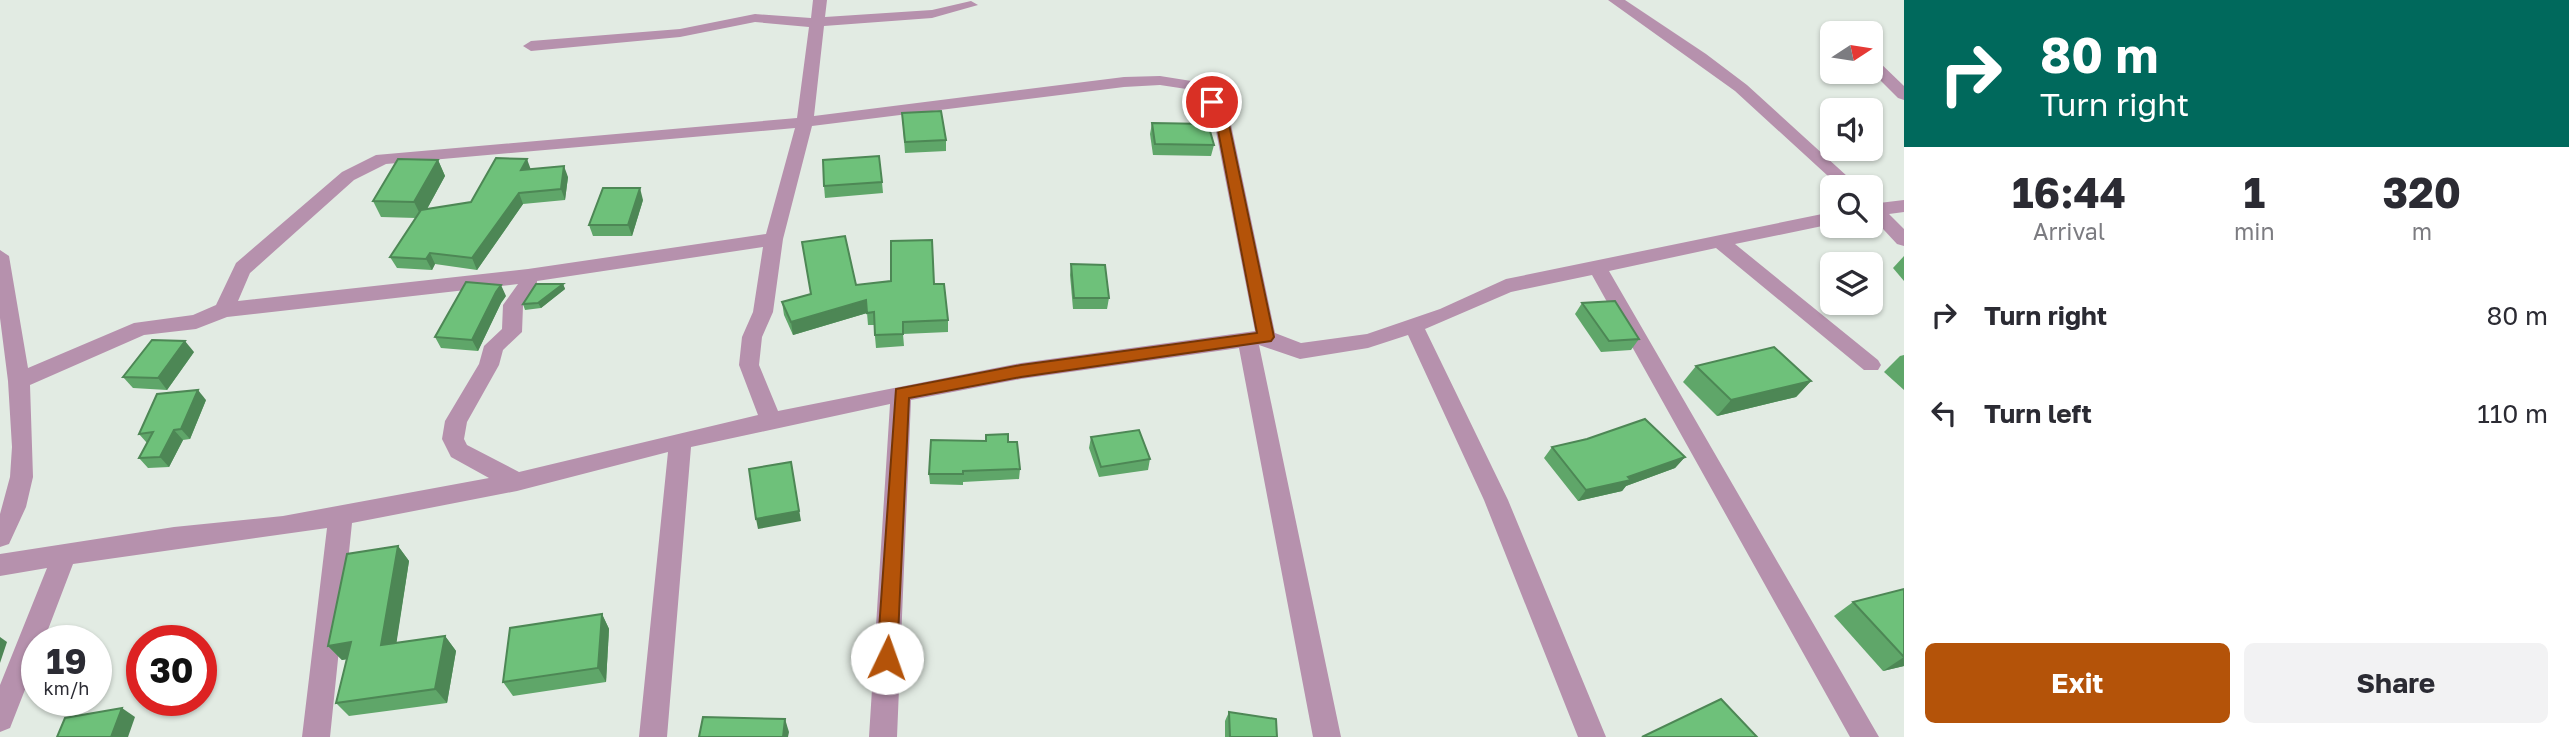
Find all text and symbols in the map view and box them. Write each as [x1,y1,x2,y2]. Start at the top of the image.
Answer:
north arrow [1820,21,1883,84]
map controls [1820,21,1883,315]
text: 80 m [2040,25,2158,84]
icon: right [1925,28,2016,119]
pin [1182,72,1242,132]
icon: arrive [1193,83,1231,121]
text: Turn right [2040,85,2189,123]
button: sound [1820,98,1883,161]
text: 16:44 [2012,167,2126,217]
text: 1 [2244,167,2265,217]
text: 320 [2383,167,2461,217]
button: search [1820,175,1883,238]
text: Arrival [2033,217,2105,245]
text: min [2234,217,2275,245]
text: m [2412,217,2432,245]
button: layers [1820,252,1883,315]
icon: right [1925,296,1963,334]
text: Turn right [1984,300,2107,331]
text: 80 m [2487,300,2548,331]
icon: left [1925,394,1963,432]
text: Turn left [1984,398,2092,429]
text: 110 m [2477,398,2548,429]
position arrow [850,621,924,695]
speed limit sign: 30 [126,625,217,716]
text: 19 [46,640,87,682]
button: Exit [1925,643,2230,723]
button: Share [2244,643,2548,723]
text: km/h [44,677,89,699]

